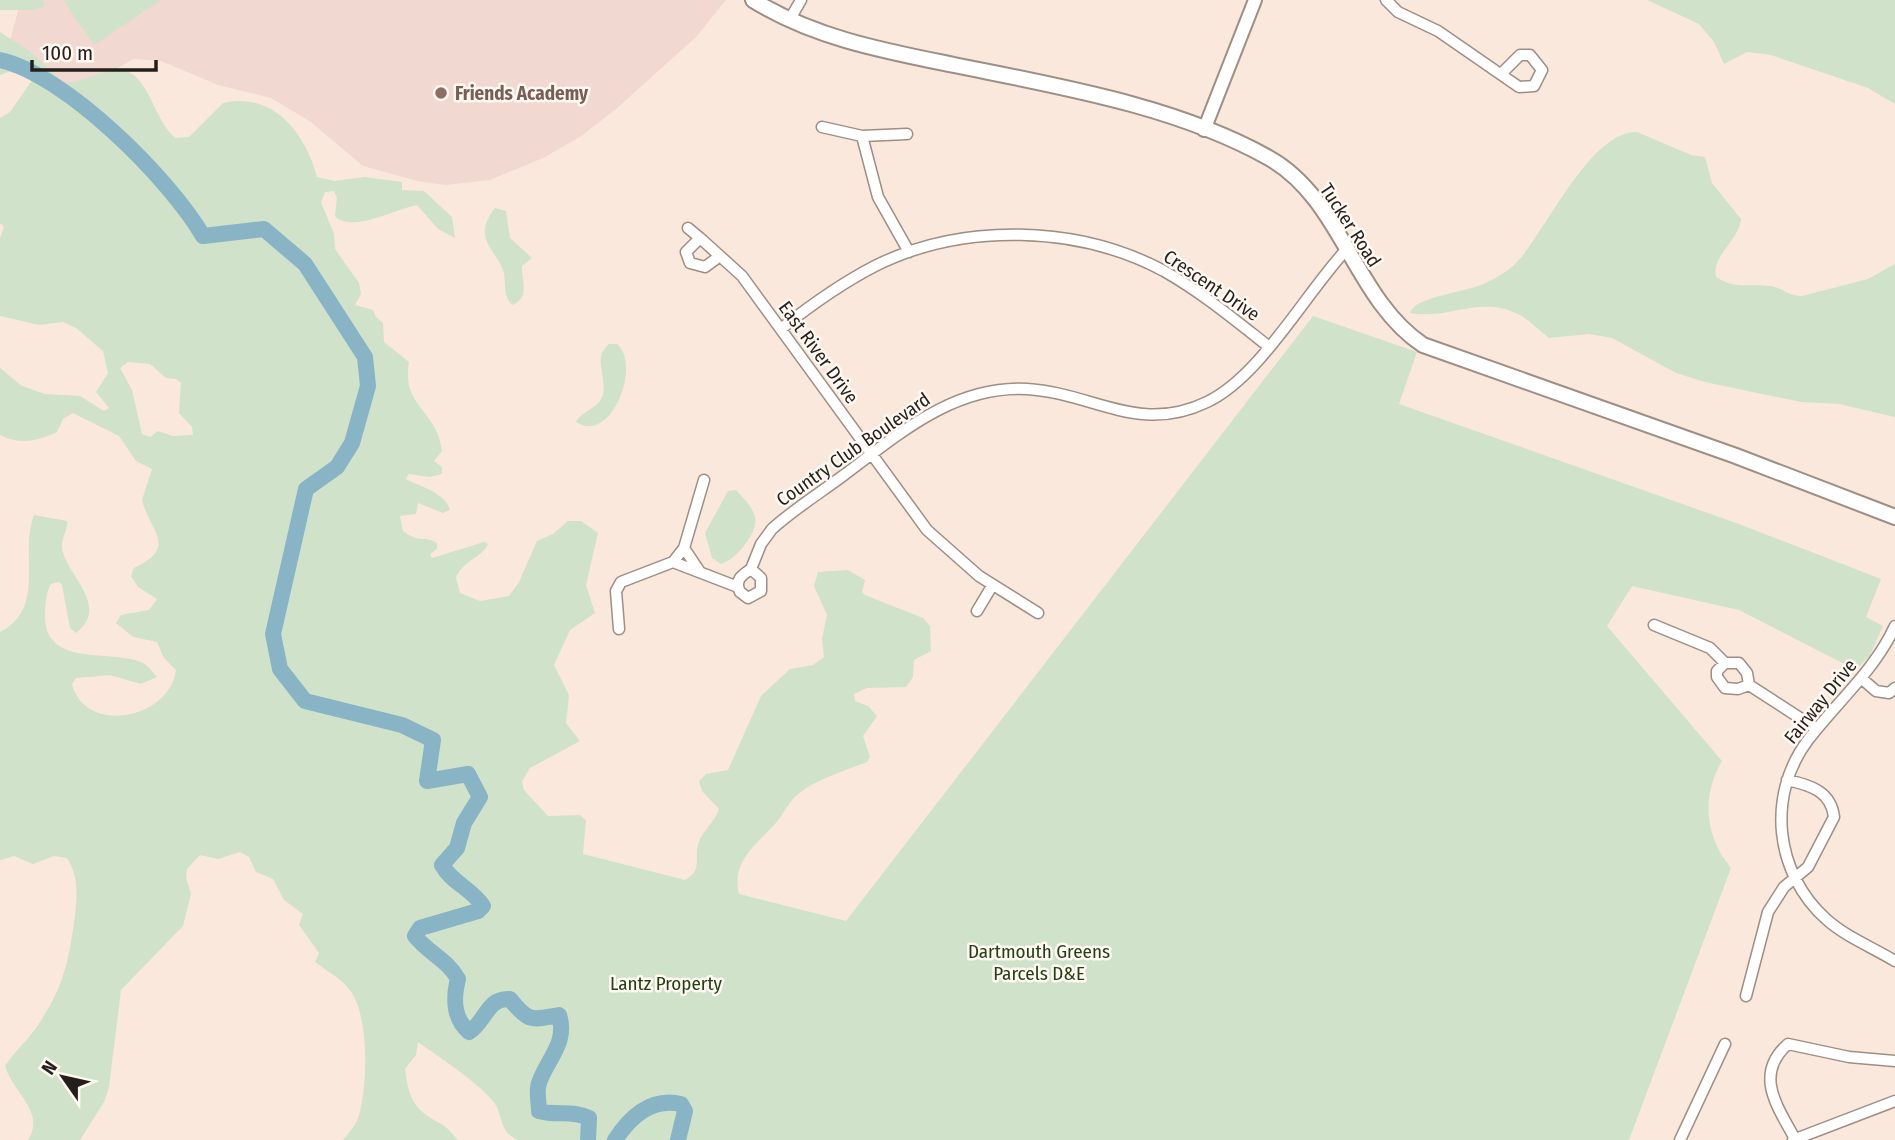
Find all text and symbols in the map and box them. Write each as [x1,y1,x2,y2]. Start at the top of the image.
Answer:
scale bar [32,28,156,72]
text: 100 m [42,40,93,66]
place label: Friends Academy [455,82,589,105]
marker: Friends Academy [433,85,449,101]
street label: Tucker Road [1315,179,1386,271]
street label: Crescent Drive [1159,245,1264,326]
street label: East River Drive [774,297,863,408]
street label: Country Club Boulevard [772,388,935,511]
street label: Fairway Drive [1779,654,1862,748]
park label: Dartmouth Greens Parcels D&E [968,940,1110,985]
park label: Lantz Property [610,972,723,995]
north arrow [28,1042,98,1112]
text: N [37,1057,62,1079]

